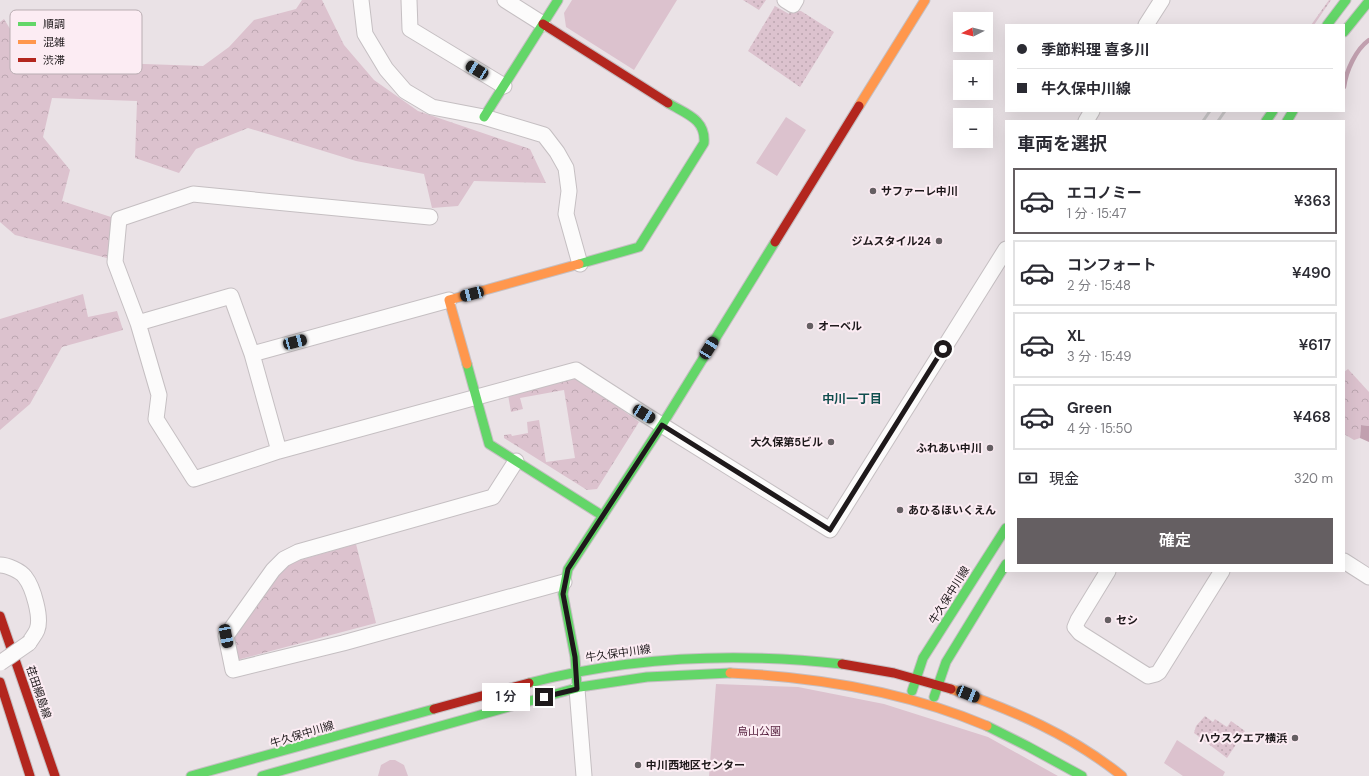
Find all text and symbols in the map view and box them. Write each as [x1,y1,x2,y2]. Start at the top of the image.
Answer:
legend [10,10,142,74]
north arrow [953,12,993,52]
map controls [953,12,993,148]
text: 順調 [43,17,65,31]
text: 混雑 [43,35,65,49]
text: 季節料理 喜多川 [1041,40,1150,60]
text: 渋滞 [43,53,65,67]
car [464,59,490,81]
button: + [953,60,993,100]
text: 牛久保中川線 [1041,79,1131,99]
button: − [953,108,993,148]
text: 車両を選択 [1017,132,1107,156]
icon: car [1019,183,1055,219]
text: エコノミー [1067,183,1142,203]
place label: サファーレ中川 [881,184,958,198]
marker: サファーレ中川 [868,186,878,196]
text: ¥363 [1294,191,1331,211]
text: 1 分 · 15:47 [1067,205,1126,222]
place label: ジムスタイル24 [852,234,931,248]
marker: ジムスタイル24 [934,236,944,246]
icon: car [1019,255,1055,291]
text: コンフォート [1067,255,1157,275]
text: ¥490 [1292,263,1331,283]
text: 2 分 · 15:48 [1067,277,1131,294]
car [459,285,485,303]
place label: オーベル [818,319,862,333]
marker: オーベル [805,321,815,331]
text: XL [1067,326,1085,346]
icon: car [1019,327,1055,363]
car [282,333,308,351]
car [698,335,720,361]
text: ¥617 [1299,335,1331,355]
route start [934,340,952,358]
text: 3 分 · 15:49 [1067,348,1131,365]
district label: 中川一丁目 [822,391,882,407]
text: Green [1067,398,1112,418]
icon: car [1019,399,1055,435]
car [631,403,657,425]
text: ¥468 [1293,407,1331,427]
text: 4 分 · 15:50 [1067,420,1132,437]
place label: 大久保第5ビル [750,435,823,449]
marker: 大久保第5ビル [826,437,836,447]
place label: ふれあい中川 [916,441,982,455]
marker: ふれあい中川 [985,443,995,453]
icon: cash [1017,467,1039,489]
text: 現金 [1049,469,1079,489]
text: 320 m [1294,470,1333,487]
place label: あひるほいくえん [908,503,996,517]
marker: あひるほいくえん [895,505,905,515]
button: 確定 [1017,518,1333,564]
street label: 牛久保中川線 [926,563,972,627]
place label: セシ [1116,613,1138,627]
marker: セシ [1103,615,1113,625]
car [218,623,234,649]
street label: 牛久保中川線 [584,641,652,665]
street label: 荏田綱島線 [23,664,55,720]
callout: 1 分 [482,683,530,711]
car [955,684,981,704]
text: 1 分 [496,688,516,705]
route end [535,688,553,706]
street label: 牛久保中川線 [268,718,336,750]
park label: 烏山公園 [737,724,781,738]
place label: ハウスクエア横浜 [1199,731,1287,745]
marker: ハウスクエア横浜 [1290,733,1300,743]
place label: 中川西地区センター [646,758,745,772]
marker: 中川西地区センター [633,760,643,770]

